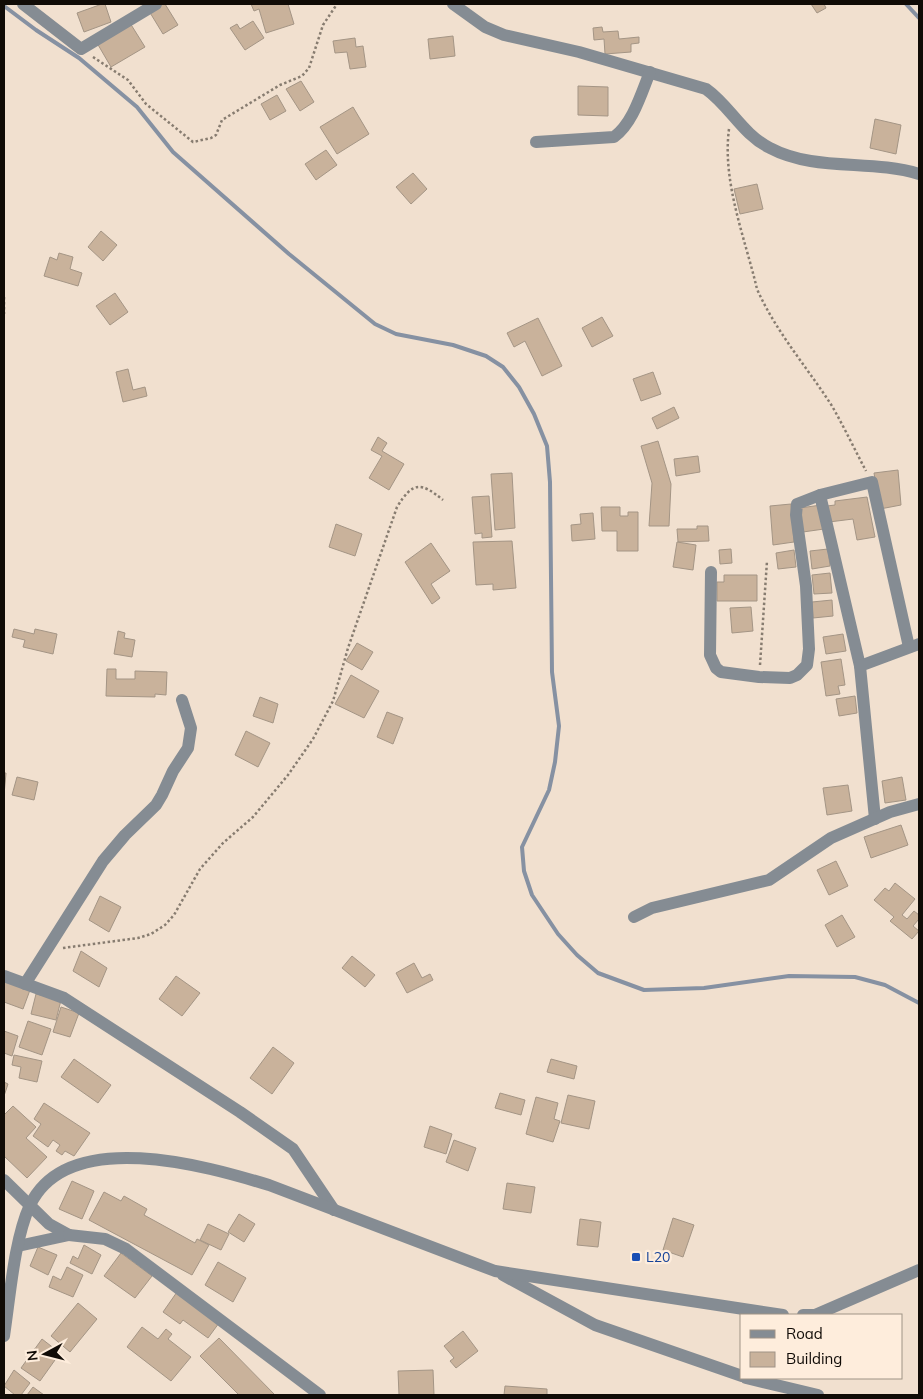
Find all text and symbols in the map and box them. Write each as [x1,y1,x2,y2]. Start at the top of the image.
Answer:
place label: L20 [646,1248,670,1266]
marker: L20 [630,1251,642,1263]
legend [740,1314,903,1379]
text: Road [786,1324,823,1343]
north arrow [20,1329,70,1379]
text: N [23,1349,42,1362]
text: Building [786,1349,842,1368]

